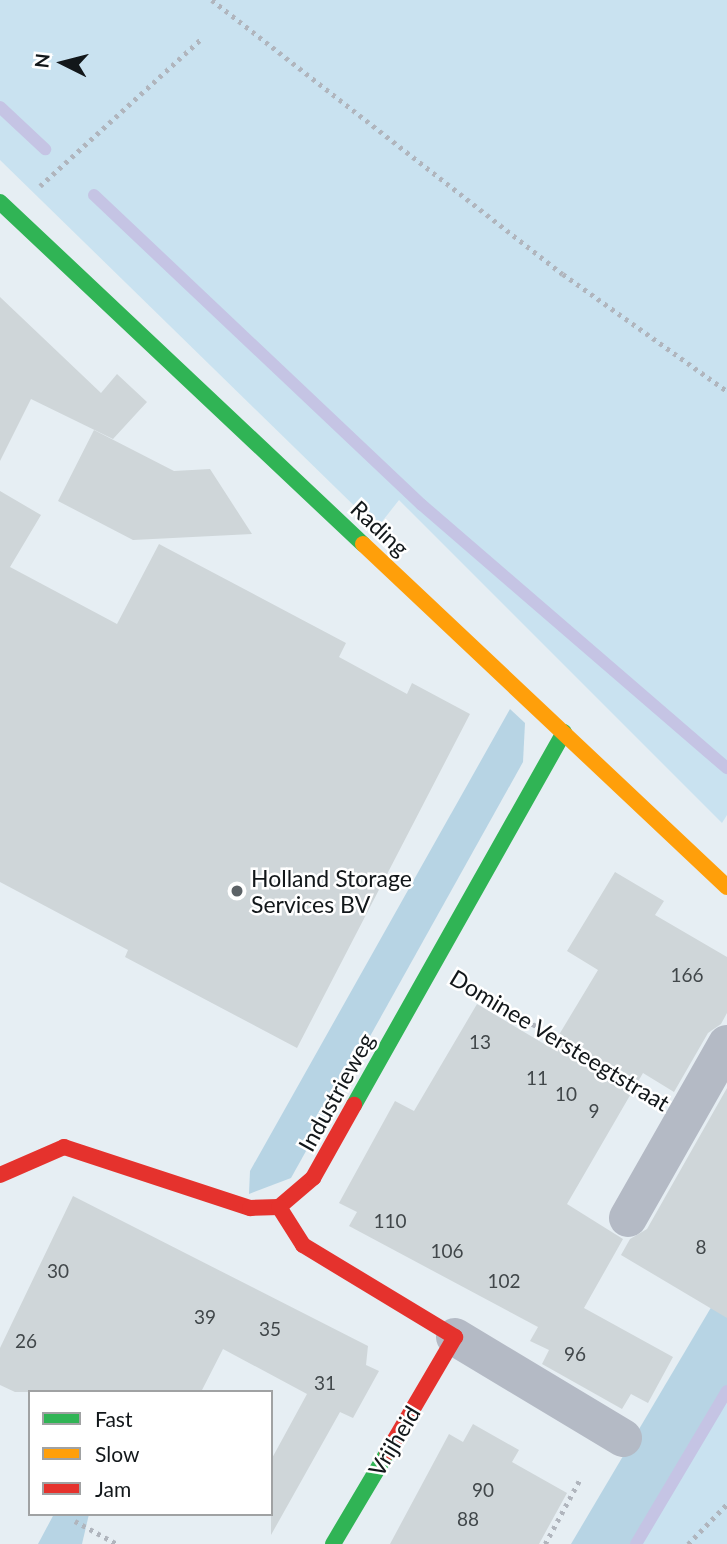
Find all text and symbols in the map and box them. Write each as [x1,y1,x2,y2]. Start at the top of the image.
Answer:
north arrow [28,28,98,98]
text: N [29,52,54,69]
street label: Rading [345,494,415,562]
place label: Holland Storage Services BV [251,864,412,918]
marker: Holland Storage Services BV [229,883,245,899]
street label: Dominee Versteegtstraat [445,963,675,1117]
house number: 166 [670,964,704,986]
street label: Industrieweg [292,1028,380,1156]
house number: 13 [469,1031,491,1053]
house number: 11 [526,1067,548,1089]
house number: 10 [555,1083,577,1105]
house number: 9 [588,1100,600,1122]
house number: 110 [373,1210,407,1232]
house number: 8 [695,1236,707,1258]
house number: 106 [430,1240,464,1262]
house number: 30 [47,1260,69,1282]
house number: 102 [487,1270,521,1292]
house number: 39 [194,1306,216,1328]
house number: 35 [259,1318,281,1340]
house number: 26 [15,1330,37,1352]
house number: 96 [564,1343,586,1365]
house number: 31 [314,1372,336,1394]
legend [28,1390,273,1516]
street label: Vrijheid [362,1401,426,1481]
text: Fast [95,1406,132,1431]
text: Slow [95,1441,139,1466]
text: Jam [95,1476,131,1501]
house number: 90 [472,1479,494,1501]
house number: 88 [457,1508,479,1530]

